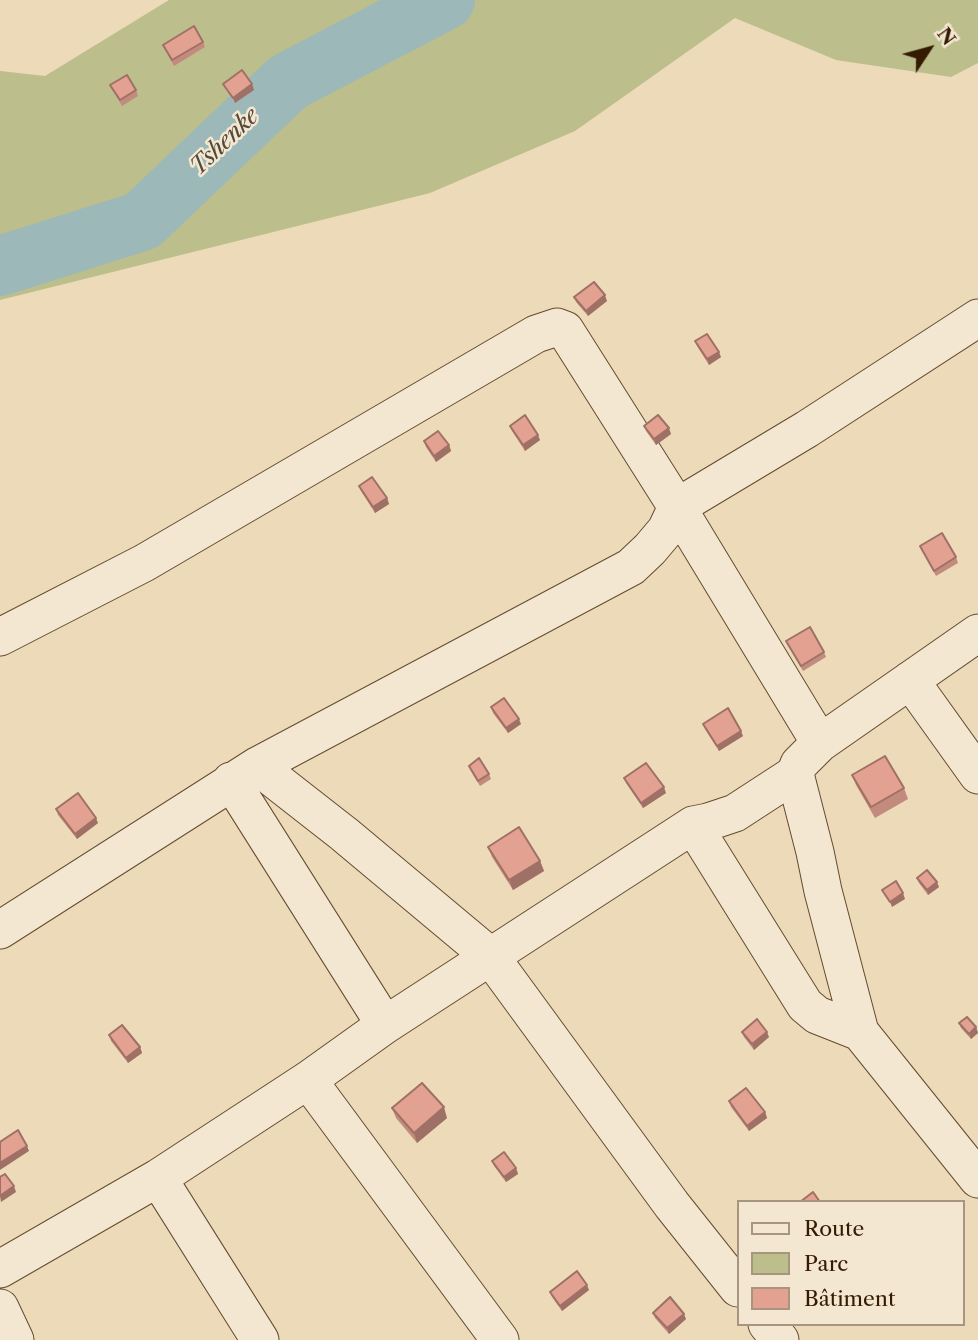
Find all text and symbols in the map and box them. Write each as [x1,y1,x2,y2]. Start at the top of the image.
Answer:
north arrow [894,14,964,84]
text: N [932,23,961,50]
water label: Tshenke [185,103,265,181]
legend [736,1200,964,1326]
text: Route [804,1216,864,1241]
text: Parc [804,1251,848,1276]
text: Bâtiment [804,1286,895,1311]

